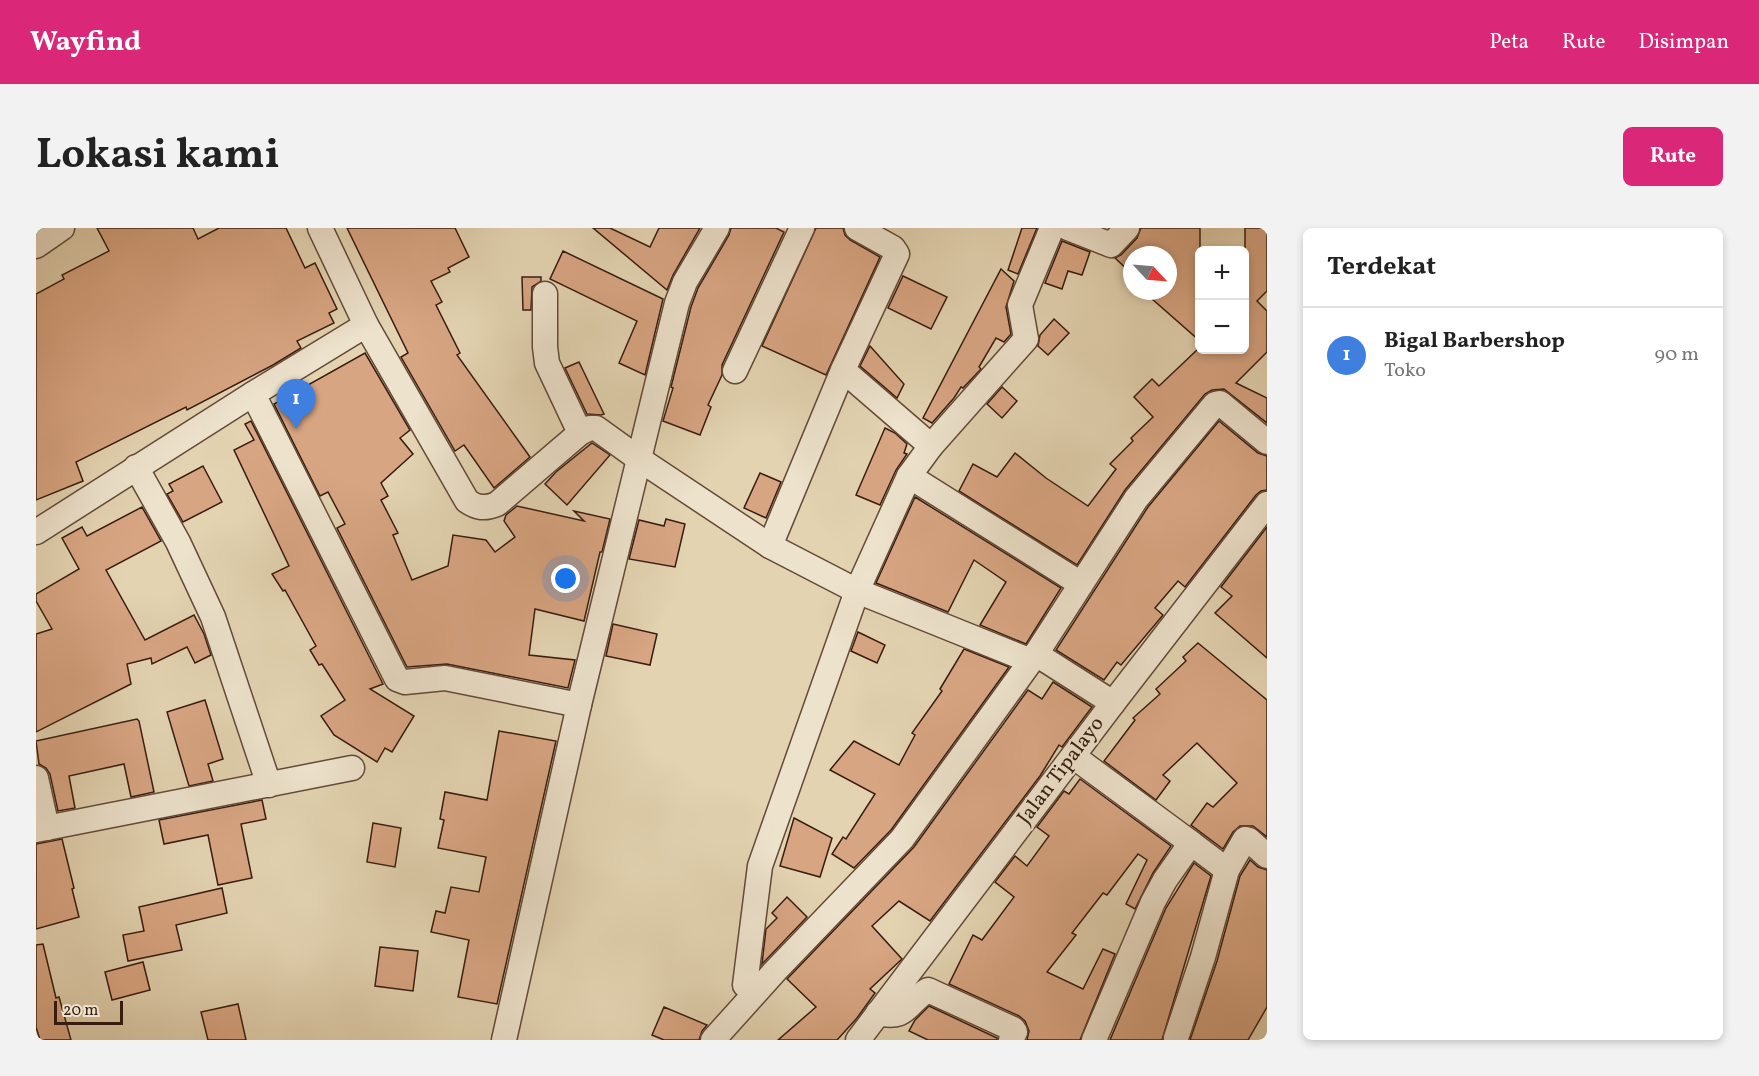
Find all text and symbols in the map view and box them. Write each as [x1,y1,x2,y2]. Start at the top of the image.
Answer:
text: Wayfind [30,23,141,62]
text: Peta [1490,28,1529,57]
text: Rute [1562,28,1605,57]
text: Disimpan [1638,28,1729,57]
text: Lokasi kami [36,127,280,186]
button: Rute [1623,127,1723,186]
north arrow [1123,246,1177,300]
map controls [1195,246,1249,354]
button: + [1195,246,1249,300]
text: Terdekat [1327,249,1436,285]
button: − [1195,300,1249,354]
text: Bigal Barbershop [1384,326,1565,357]
text: 1 [1342,341,1351,369]
text: 90 m [1655,341,1699,369]
text: Toko [1384,357,1426,385]
pin: 1 [276,380,316,429]
your location [551,564,580,593]
street label: Jalan Tipalayo [1011,711,1111,831]
scale bar [54,998,123,1026]
text: 20 m [63,1000,98,1022]

